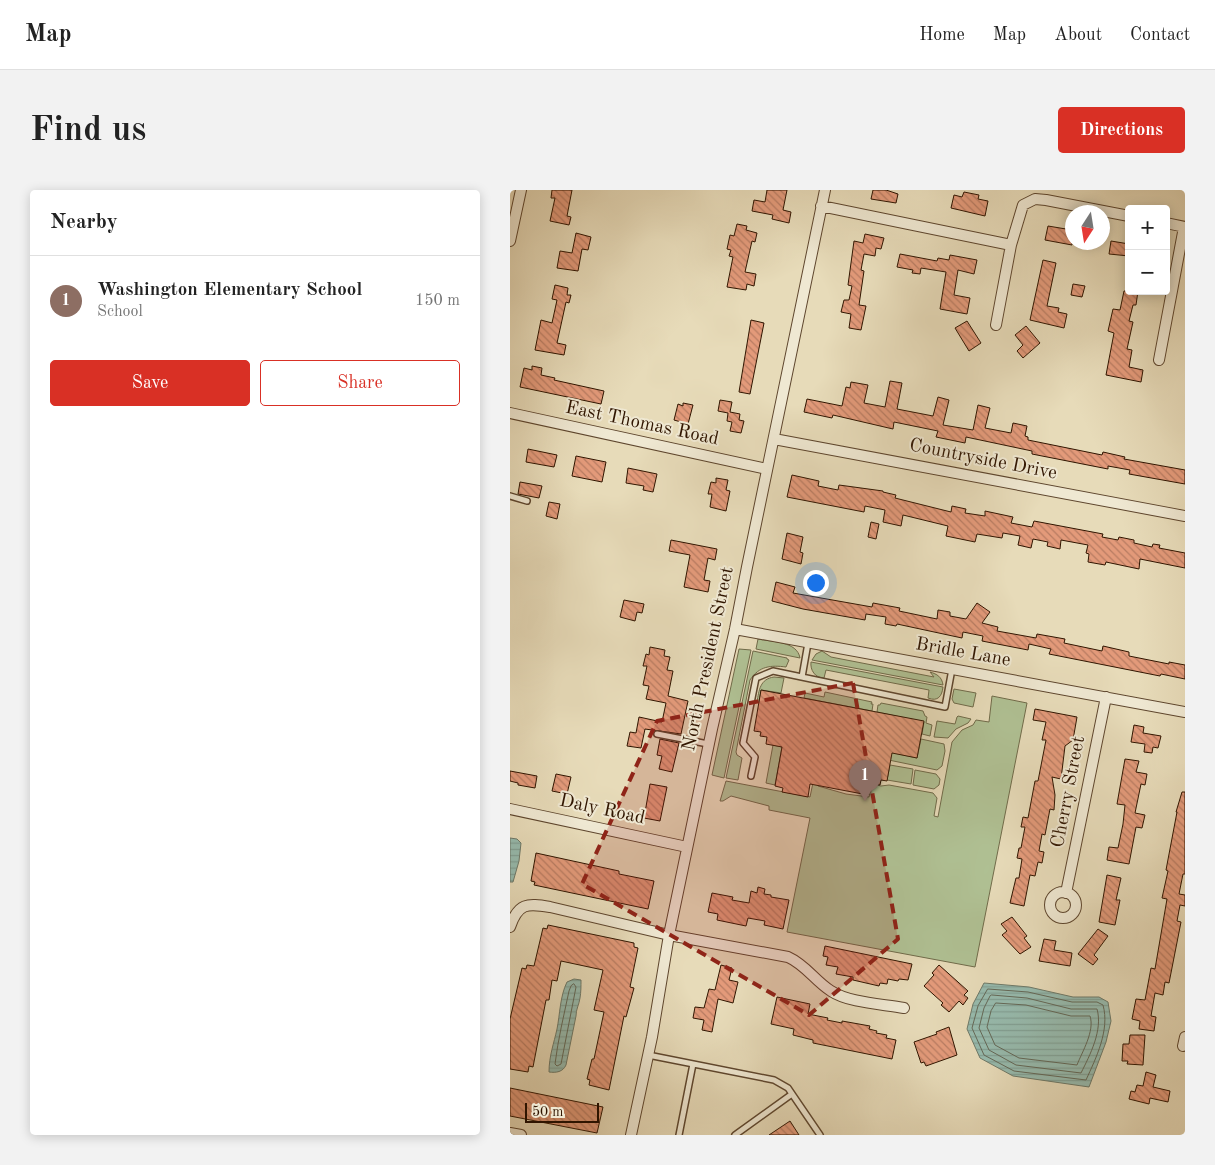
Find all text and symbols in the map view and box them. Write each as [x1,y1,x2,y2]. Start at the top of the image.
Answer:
text: Map [25,23,72,47]
text: Home [919,26,965,44]
text: Map [993,26,1026,44]
text: About [1054,26,1102,44]
text: Contact [1130,26,1190,44]
button: Directions [1058,107,1185,153]
text: Find us [30,113,146,148]
north arrow [1065,205,1110,250]
map controls [1125,205,1170,295]
button: + [1125,205,1170,250]
text: Nearby [50,212,118,233]
button: − [1125,250,1170,295]
text: Washington Elementary School [97,281,362,300]
text: 1 [61,293,71,309]
text: 150 m [415,293,460,309]
text: School [97,304,143,320]
button: Save [50,360,250,406]
button: Share [260,360,460,406]
street label: East Thomas Road [564,398,721,450]
street label: Countryside Drive [908,436,1058,484]
street label: North President Street [680,565,738,753]
your location [803,570,829,596]
street label: Bridle Lane [914,635,1012,671]
street label: Cherry Street [1049,735,1089,849]
pin: 1 [849,760,881,801]
street label: Daly Road [557,792,647,828]
scale bar [525,1100,599,1123]
text: 50 m [532,1105,563,1119]

